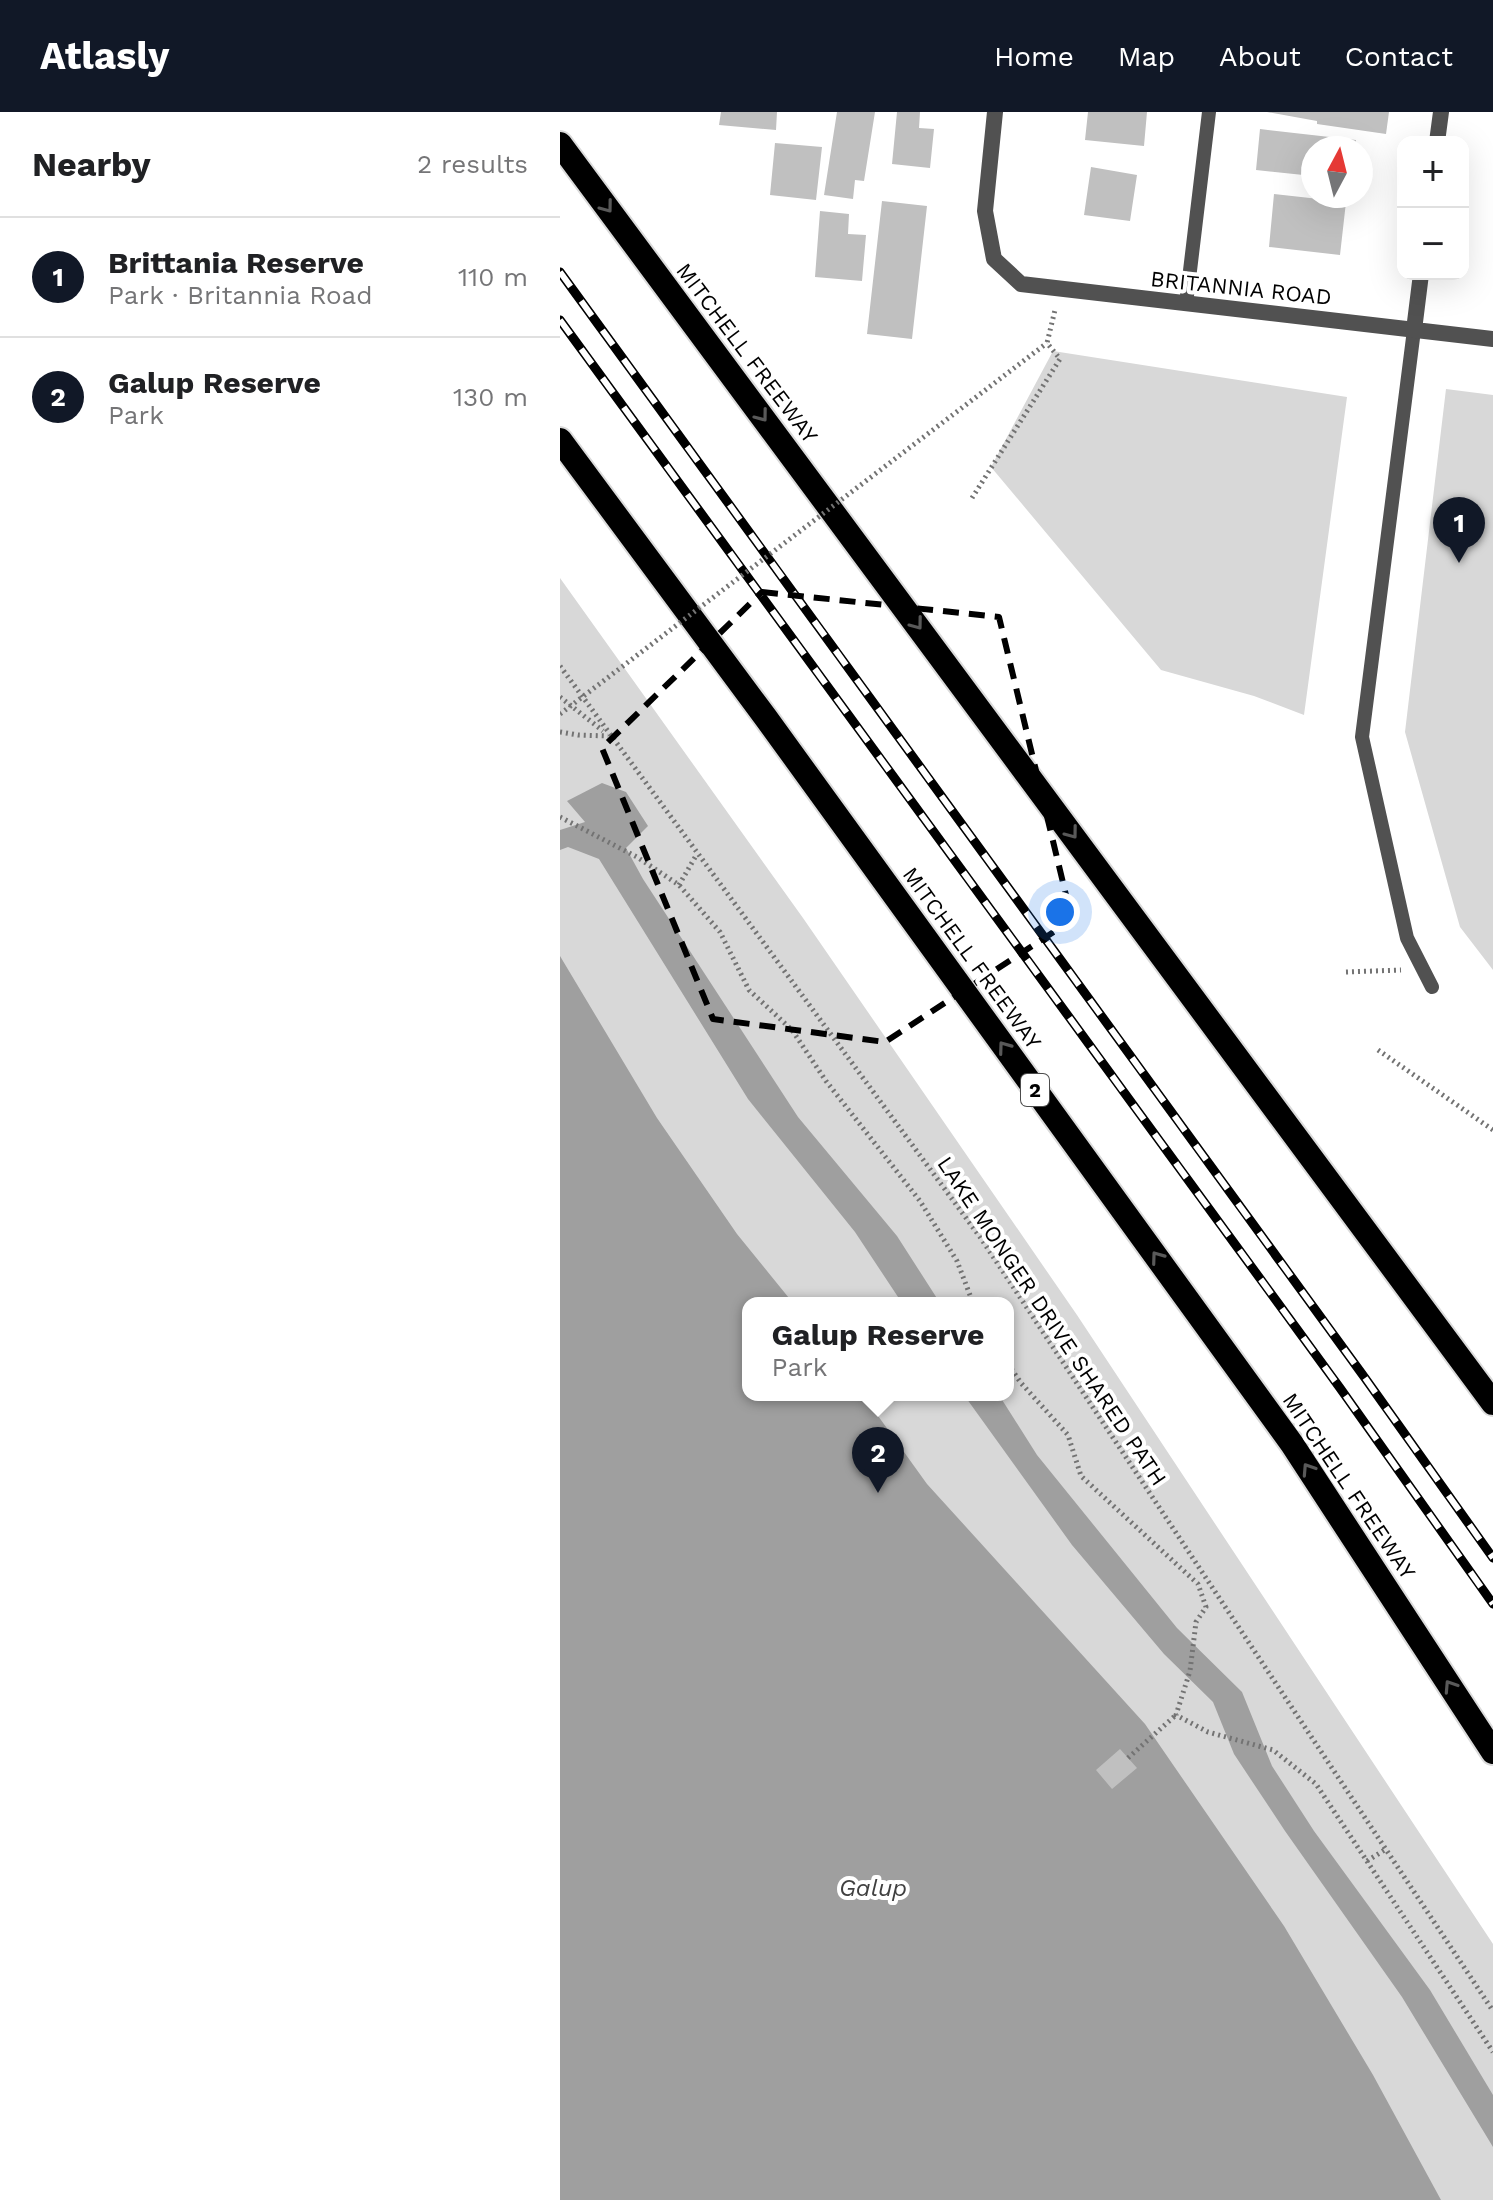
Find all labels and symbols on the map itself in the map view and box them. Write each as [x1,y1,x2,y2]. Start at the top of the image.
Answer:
north arrow [1301,136,1373,208]
one-way arrow [597,198,611,213]
street label: MITCHELL FREEWAY [671,258,823,448]
street label: BRITANNIA ROAD [1149,266,1333,310]
one-way arrow [752,407,766,421]
pin: 1 [1433,497,1485,563]
one-way arrow [907,615,921,630]
one-way arrow [1062,824,1077,839]
street label: MITCHELL FREEWAY [898,862,1047,1054]
your location [1040,892,1080,932]
one-way arrow [1000,1041,1014,1055]
road number: 2 [1021,1074,1049,1106]
street label: LAKE MONGER DRIVE SHARED PATH [932,1152,1172,1490]
one-way arrow [1152,1252,1167,1266]
street label: MITCHELL FREEWAY [1277,1388,1421,1584]
pin: 2 [852,1427,904,1493]
one-way arrow [1303,1463,1318,1478]
one-way arrow [1445,1681,1460,1695]
water label: Galup [839,1874,907,1902]

